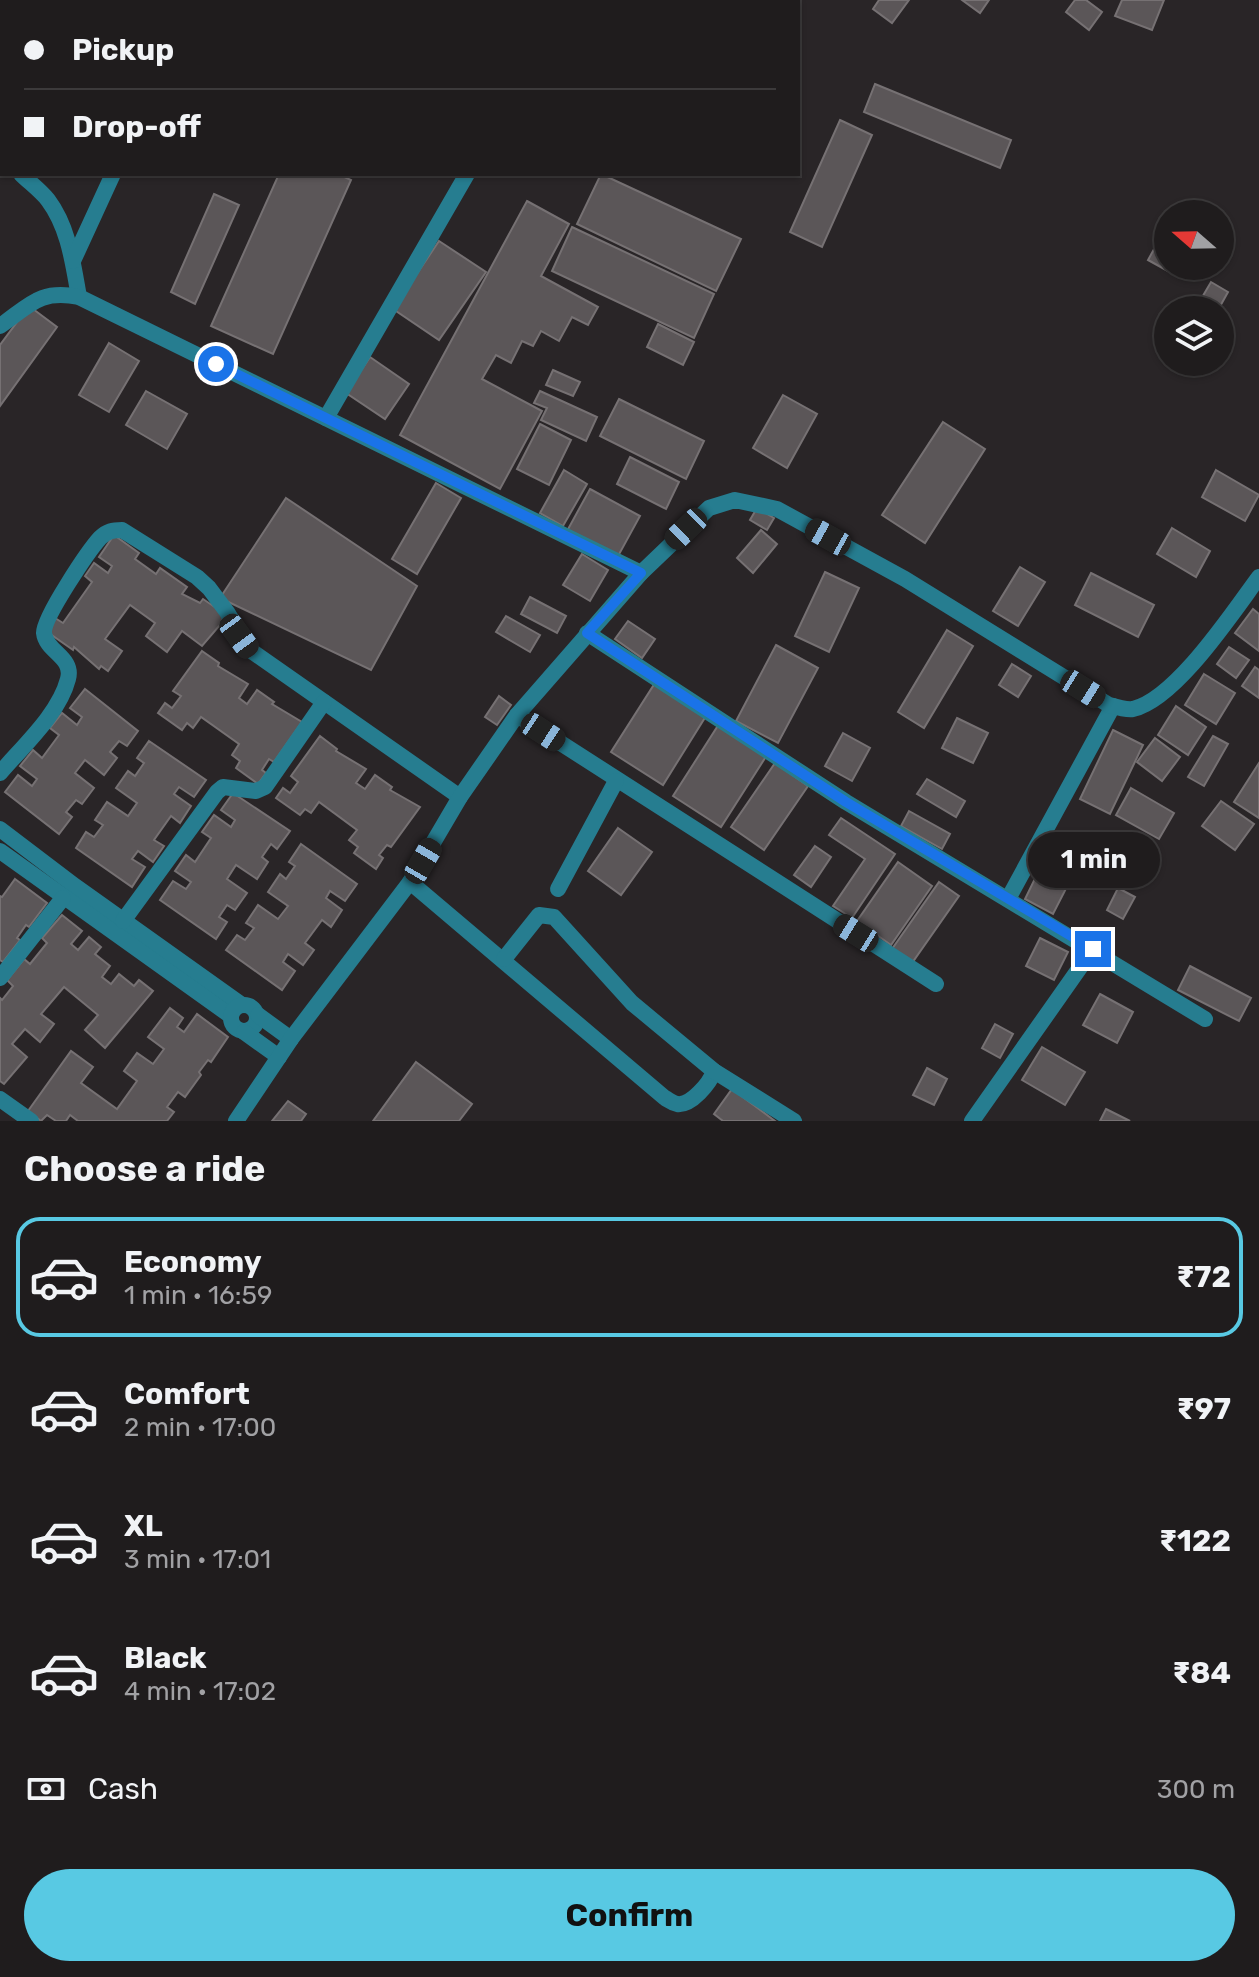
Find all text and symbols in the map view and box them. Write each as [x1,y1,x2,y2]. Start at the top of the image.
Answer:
text: Pickup [72,32,174,68]
text: Drop-off [72,109,201,145]
north arrow [1154,200,1234,280]
map controls [1154,200,1234,376]
button: layers [1154,296,1234,376]
route start [198,346,234,382]
car [660,504,712,554]
car [801,515,855,559]
car [215,610,263,662]
car [1056,666,1110,712]
car [516,709,570,755]
callout: 1 min [1027,833,1159,889]
car [401,834,445,888]
text: 1 min [1061,844,1127,875]
car [829,910,883,956]
route end [1075,931,1111,967]
text: Choose a ride [24,1147,265,1190]
icon: car [28,1241,100,1313]
text: Economy [124,1244,262,1280]
text: ₹72 [1176,1259,1231,1295]
text: 1 min · 16:59 [124,1280,272,1311]
icon: car [28,1373,100,1445]
text: Comfort [124,1376,250,1412]
text: ₹97 [1177,1391,1231,1427]
text: 2 min · 17:00 [124,1412,276,1443]
icon: car [28,1505,100,1577]
text: XL [124,1508,163,1544]
text: ₹122 [1159,1523,1231,1559]
text: 3 min · 17:01 [124,1544,271,1575]
icon: car [28,1637,100,1709]
text: Black [124,1640,207,1676]
text: ₹84 [1172,1655,1231,1691]
text: 4 min · 17:02 [124,1676,276,1707]
icon: cash [24,1767,68,1811]
text: Cash [88,1771,158,1807]
text: 300 m [1157,1774,1235,1805]
button: Confirm [24,1869,1235,1961]

